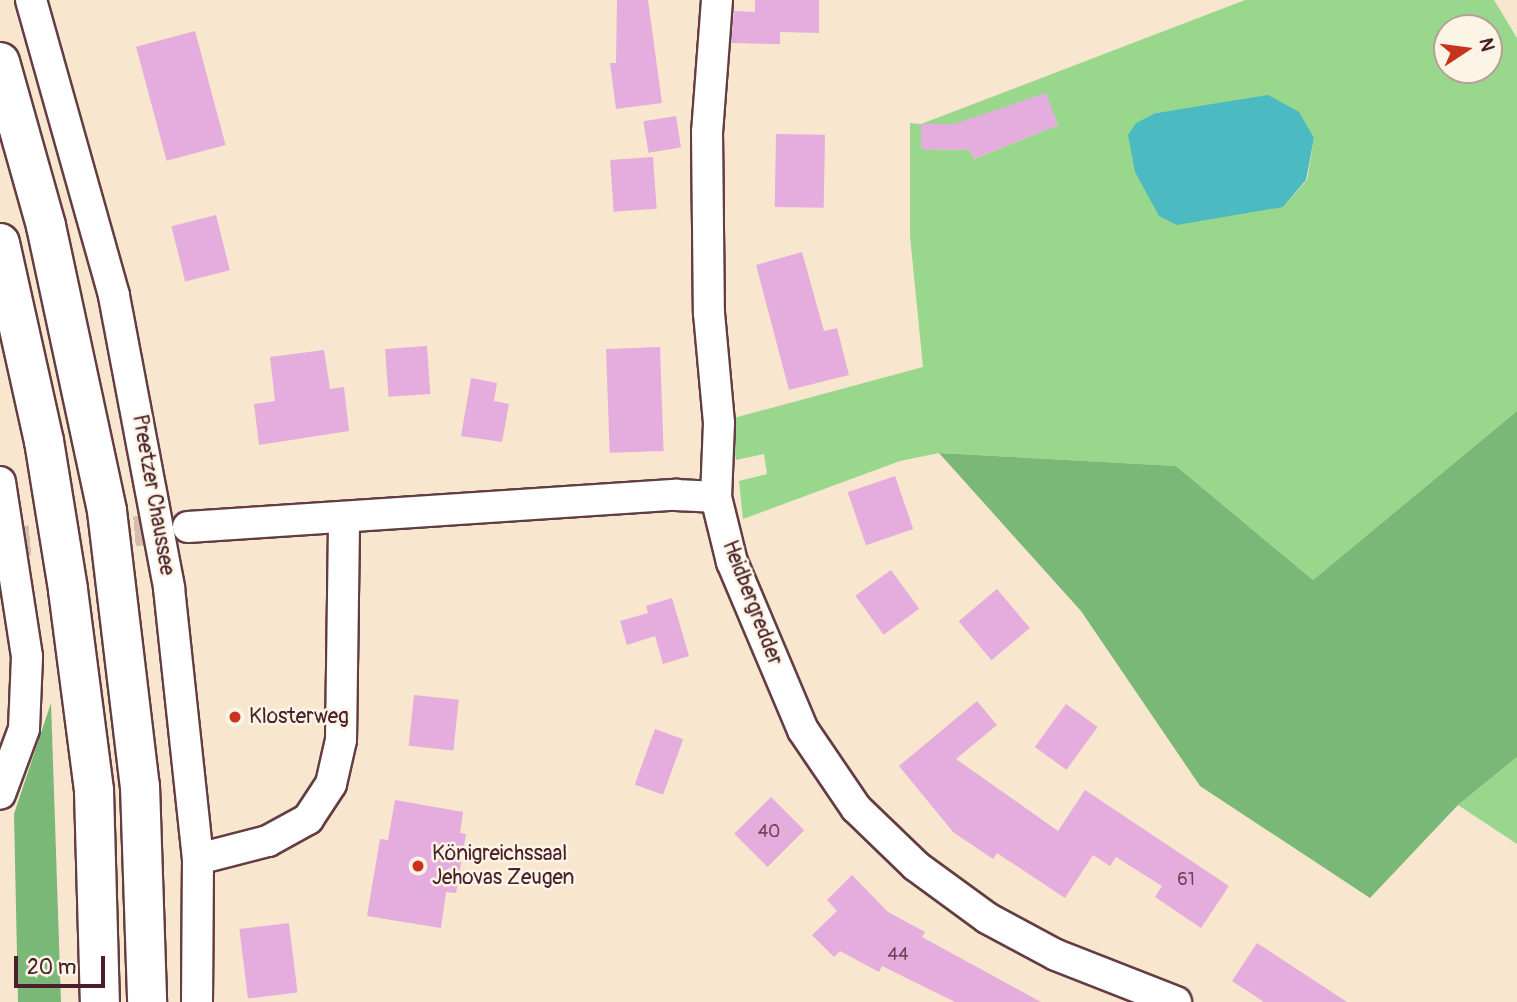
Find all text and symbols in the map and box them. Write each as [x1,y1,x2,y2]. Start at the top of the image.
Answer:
north arrow [1433,14,1503,84]
text: N [1473,36,1500,54]
street label: Preetzer Chaussee [126,413,180,577]
street label: Heidbergredder [717,537,787,669]
place label: Klosterweg [249,704,349,730]
marker: Klosterweg [227,709,243,725]
house number: 40 [758,821,780,843]
place label: Königreichssaal Jehovas Zeugen [432,841,574,891]
marker: Königreichssaal Jehovas Zeugen [410,858,426,874]
house number: 61 [1177,869,1195,891]
scale bar [18,942,108,986]
house number: 44 [888,944,908,966]
text: 20 m [27,954,76,981]

